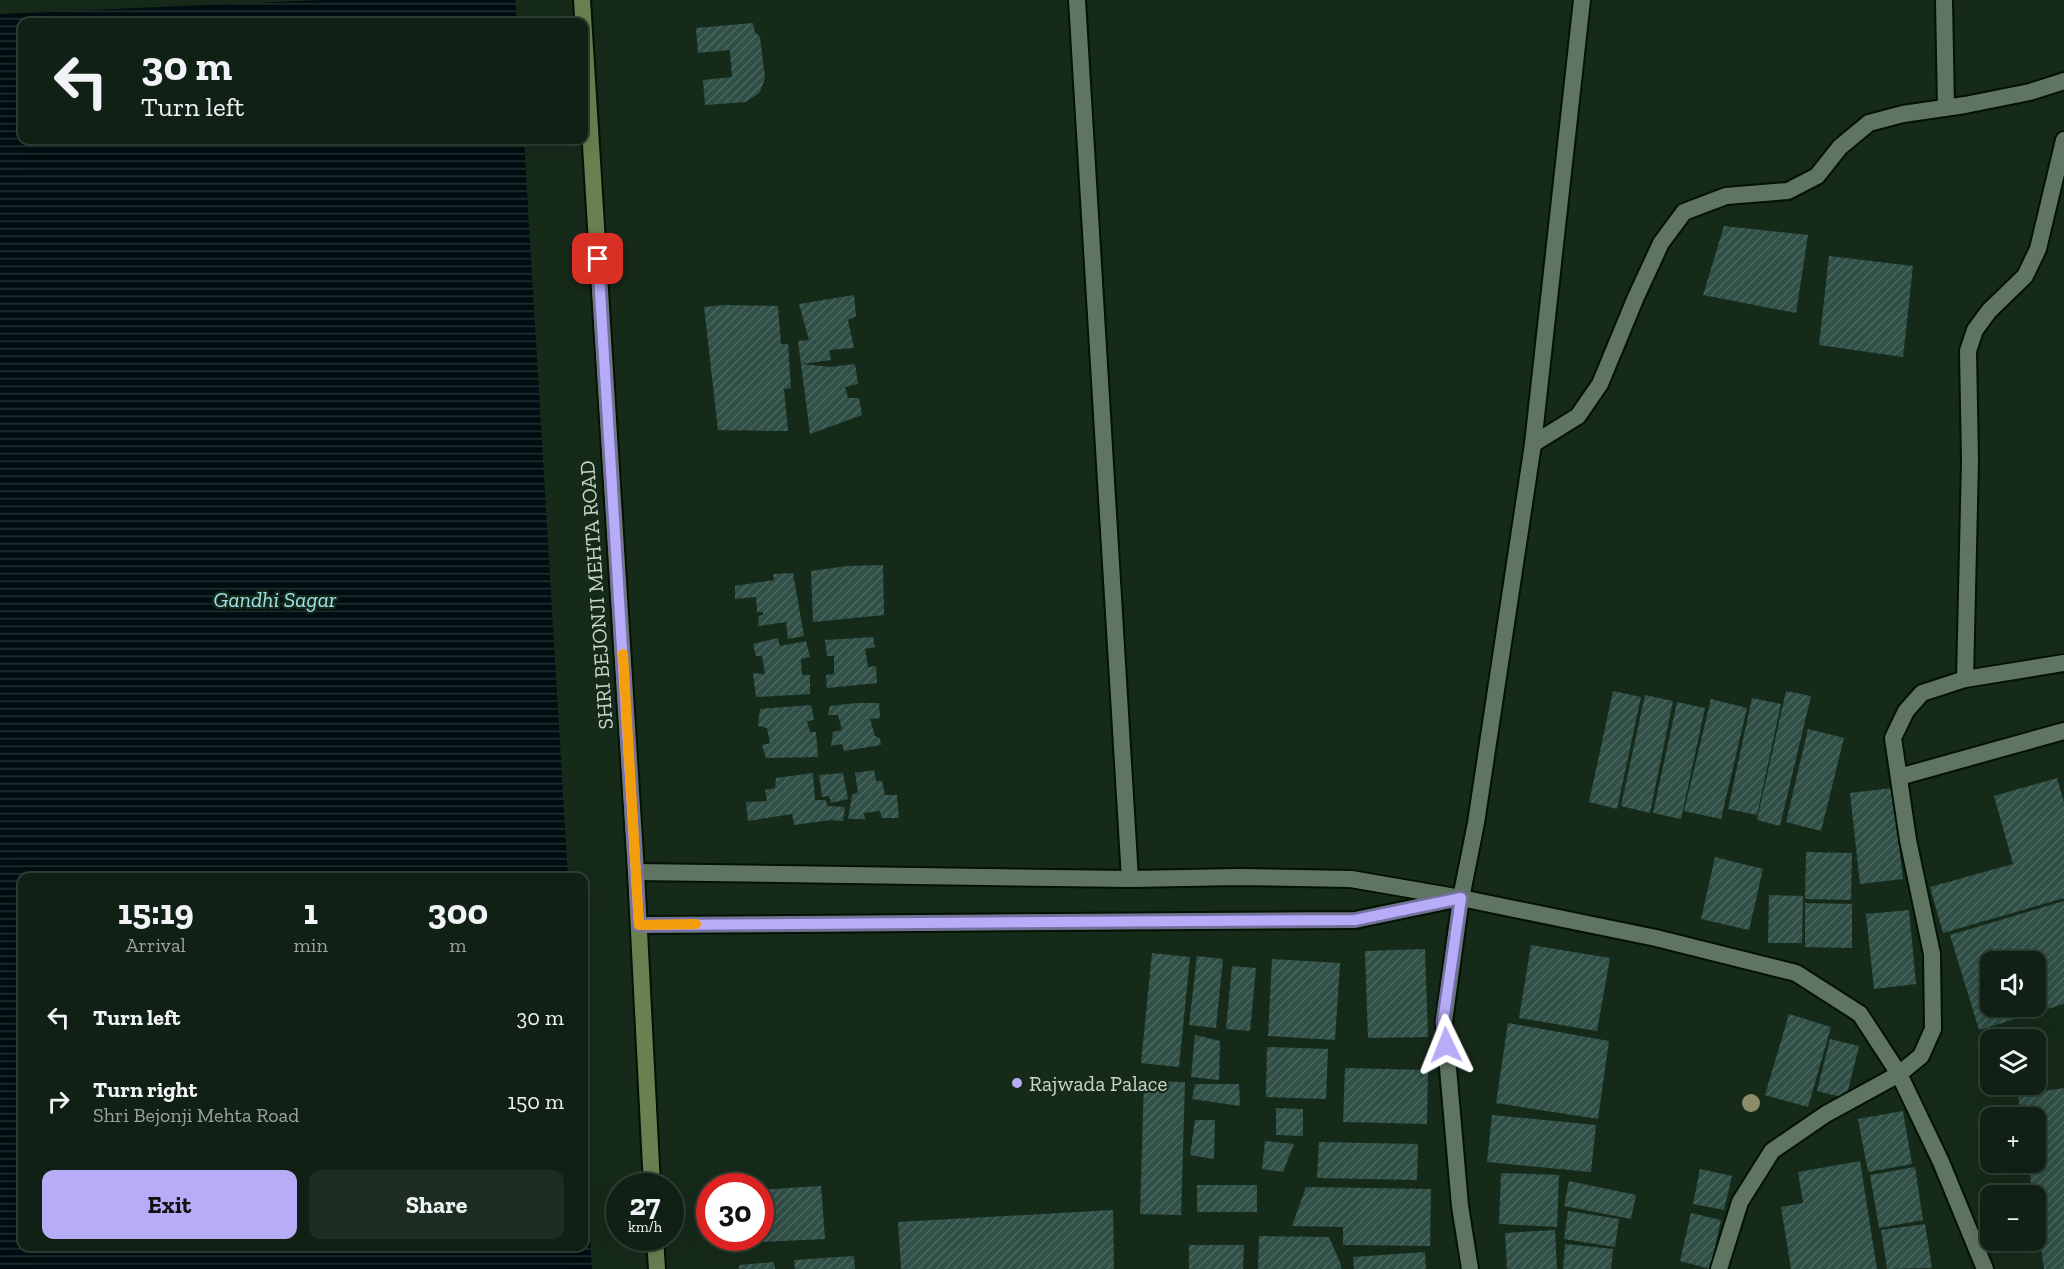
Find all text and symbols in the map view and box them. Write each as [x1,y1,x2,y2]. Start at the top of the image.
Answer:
text: 30 m [141,40,232,91]
icon: left [42,42,120,120]
text: Turn left [141,91,244,123]
pin [572,233,623,284]
icon: arrive [581,242,614,275]
street label: SHRI BEJONJI MEHTA ROAD [574,460,618,730]
water label: Gandhi Sagar [214,586,337,613]
text: 15:19 [118,890,194,933]
text: 1 [303,890,318,933]
text: 300 [428,890,488,933]
text: Arrival [126,933,186,957]
text: min [294,933,328,957]
text: m [449,933,467,957]
map controls [1980,951,2046,1251]
button: sound [1980,951,2046,1017]
icon: left [42,1001,75,1034]
text: Turn left [93,1004,180,1031]
text: 30 m [517,1004,564,1031]
position arrow [1414,1013,1478,1077]
button: layers [1980,1029,2046,1095]
place label: Rajwada Palace [1029,1071,1168,1097]
text: Turn right [93,1076,197,1103]
marker: Rajwada Palace [1010,1076,1024,1090]
icon: right [42,1085,75,1118]
text: 150 m [508,1088,564,1115]
text: Shri Bejonji Mehta Road [93,1103,299,1127]
button: + [1980,1107,2046,1173]
button: Exit [42,1170,297,1239]
button: Share [309,1170,564,1239]
speed limit sign: 30 [696,1173,774,1251]
button: − [1980,1185,2046,1251]
text: 27 [630,1187,660,1223]
text: km/h [628,1218,662,1236]

